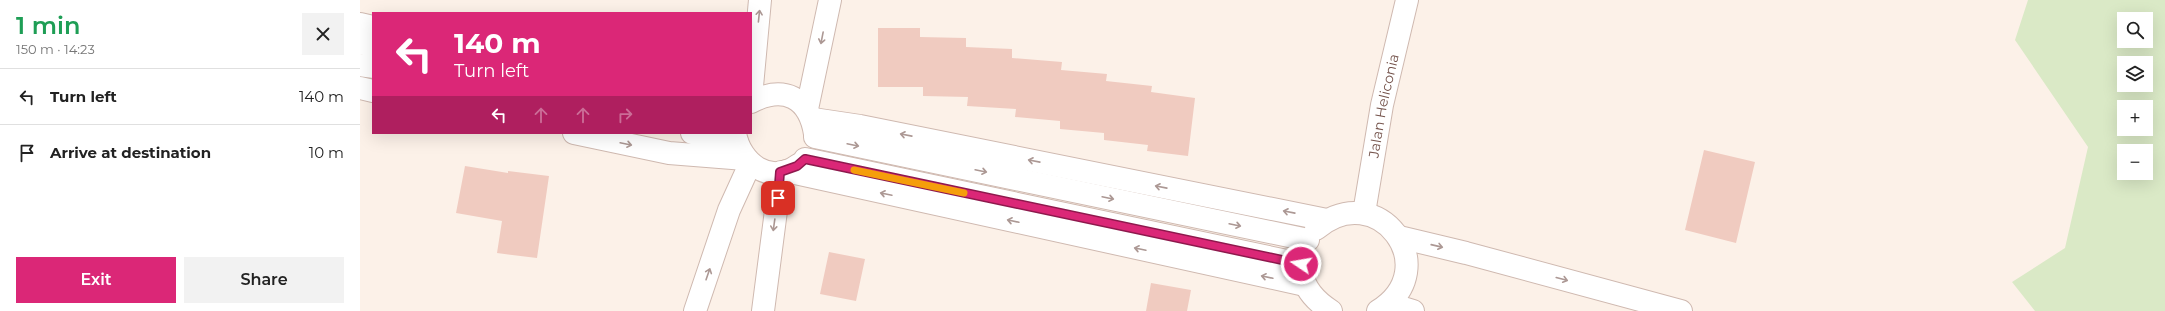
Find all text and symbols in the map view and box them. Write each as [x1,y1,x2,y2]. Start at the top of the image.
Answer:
one-way arrow [755,10,762,23]
text: 1 min [16,11,80,40]
map controls [2117,12,2153,180]
button: search [2117,12,2153,48]
button: close [302,13,344,55]
text: 140 m [454,26,541,60]
icon: left [388,28,440,80]
one-way arrow [818,31,826,44]
text: 150 m · 14:23 [16,41,95,57]
street label: Jalan Heliconia [1364,52,1403,160]
button: layers [2117,56,2153,92]
text: Turn left [454,60,529,82]
icon: left [16,86,38,108]
text: Turn left [50,87,117,106]
text: 140 m [299,87,344,106]
button: + [2117,100,2153,136]
icon: left [488,104,510,126]
icon: ahead [530,104,552,126]
icon: ahead [572,104,594,126]
icon: right [614,104,636,126]
one-way arrow [900,131,913,139]
one-way arrow [619,140,632,148]
one-way arrow [846,141,859,149]
icon: arrive [16,142,38,164]
text: Arrive at destination [50,143,211,162]
text: 10 m [309,143,344,162]
button: − [2117,144,2153,180]
one-way arrow [1028,157,1041,165]
one-way arrow [974,168,987,176]
pin [761,181,795,215]
one-way arrow [1155,182,1168,190]
icon: arrive [767,187,789,209]
one-way arrow [880,189,893,197]
one-way arrow [1101,194,1114,202]
one-way arrow [1283,208,1296,216]
one-way arrow [1007,217,1020,225]
one-way arrow [771,218,778,231]
one-way arrow [1228,221,1241,229]
one-way arrow [1430,242,1443,250]
position arrow [1280,243,1322,285]
one-way arrow [1134,244,1147,252]
button: Exit [16,257,176,303]
button: Share [184,257,344,303]
one-way arrow [704,268,712,280]
one-way arrow [1261,272,1274,280]
one-way arrow [1556,276,1569,283]

